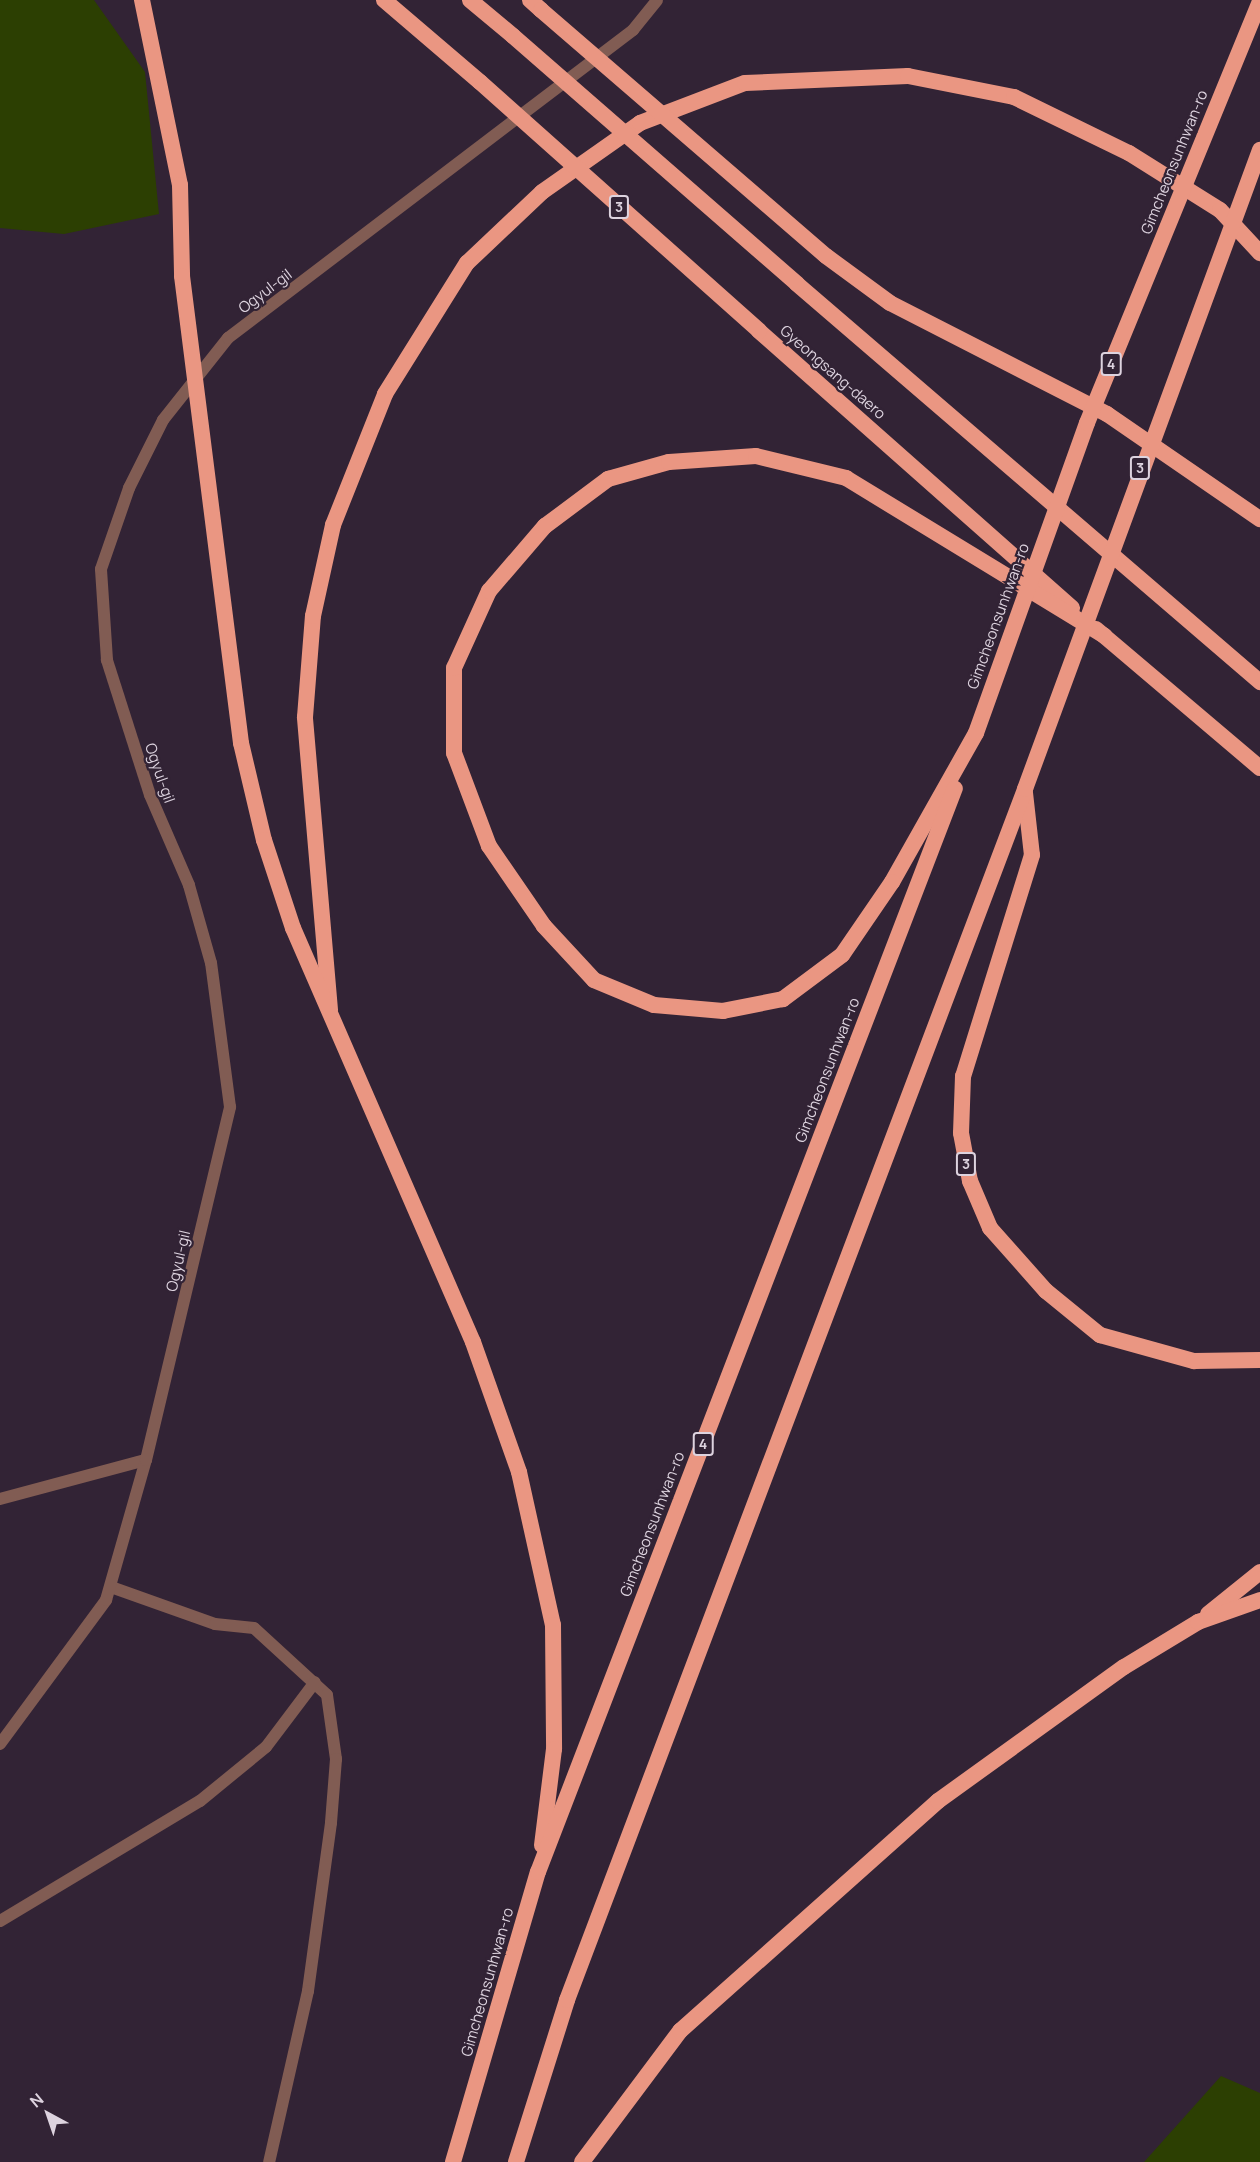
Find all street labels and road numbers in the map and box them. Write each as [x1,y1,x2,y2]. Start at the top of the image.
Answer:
street label: Gimcheonsunhwan-ro [1137,87,1211,237]
road number: 3 [608,196,630,218]
street label: Ogyul-gil [235,265,295,317]
street label: Gyeongsang-daero [777,321,889,423]
road number: 4 [1100,353,1122,375]
road number: 3 [1130,457,1150,479]
street label: Gimcheonsunhwan-ro [963,541,1033,691]
street label: Ogyul-gil [141,741,179,805]
street label: Gimcheonsunhwan-ro [791,995,863,1145]
road number: 3 [956,1153,976,1175]
street label: Ogyul-gil [162,1229,194,1293]
road number: 4 [692,1433,714,1455]
street label: Gimcheonsunhwan-ro [616,1449,688,1599]
street label: Gimcheonsunhwan-ro [457,1906,517,2058]

